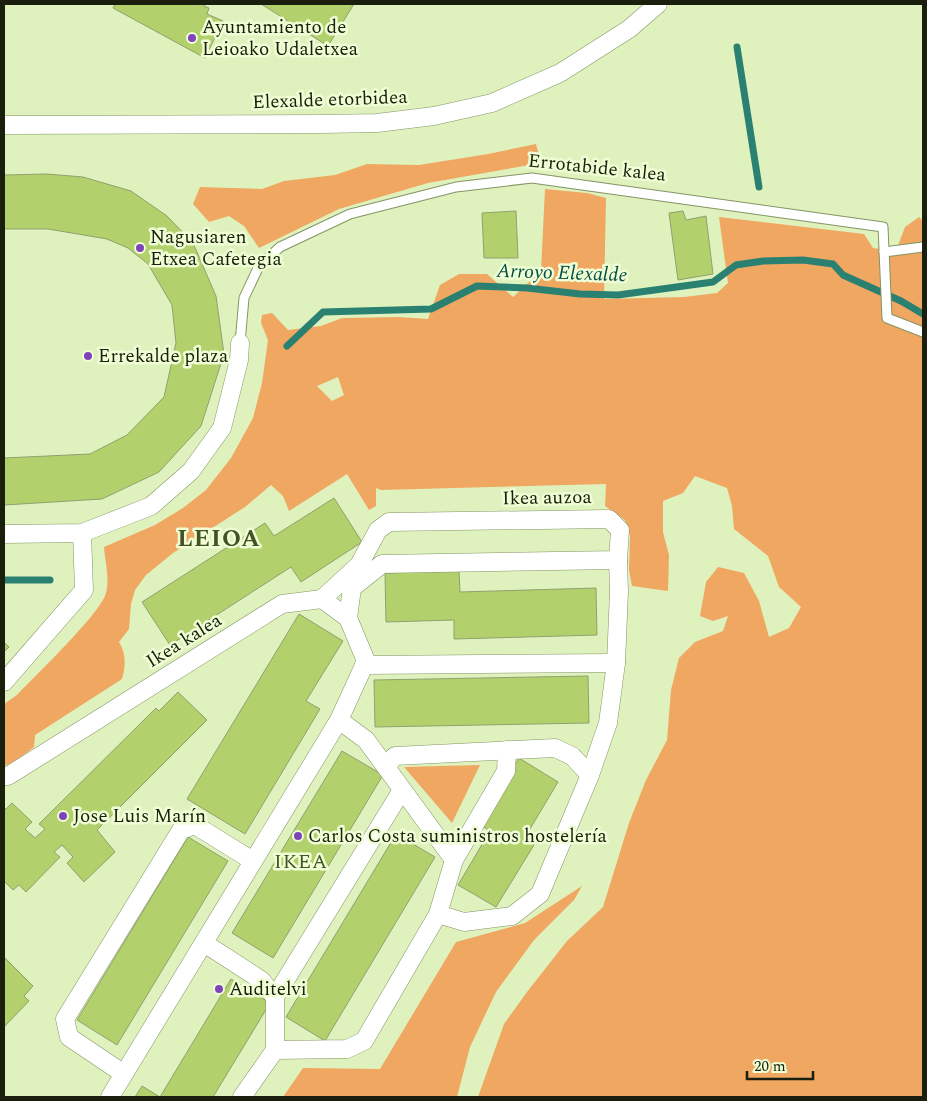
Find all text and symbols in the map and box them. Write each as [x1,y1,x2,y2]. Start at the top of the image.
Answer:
place label: Ayuntamiento de Leioako Udaletxea [202,13,359,64]
marker: Ayuntamiento de Leioako Udaletxea [186,32,198,44]
street label: Elexalde etorbidea [252,83,409,117]
street label: Errotabide kalea [527,146,668,190]
place label: Nagusiaren Etxea Cafetegia [150,223,283,274]
marker: Nagusiaren Etxea Cafetegia [134,242,146,254]
water label: Arroyo Elexalde [495,256,628,290]
place label: Errekalde plaza [98,342,229,371]
marker: Errekalde plaza [82,350,94,362]
street label: Ikea auzoa [502,483,593,513]
district label: LEIOA [177,521,261,557]
street label: Ikea kalea [140,606,228,676]
place label: Jose Luis Marín [73,802,206,831]
marker: Jose Luis Marín [57,810,69,822]
place label: Carlos Costa suministros hostelería [308,822,607,851]
marker: Carlos Costa suministros hostelería [292,830,304,842]
district label: IKEA [274,847,328,877]
place label: Auditelvi [229,975,307,1004]
marker: Auditelvi [213,983,225,995]
scale bar [747,1048,813,1080]
text: 20 m [754,1055,786,1078]

